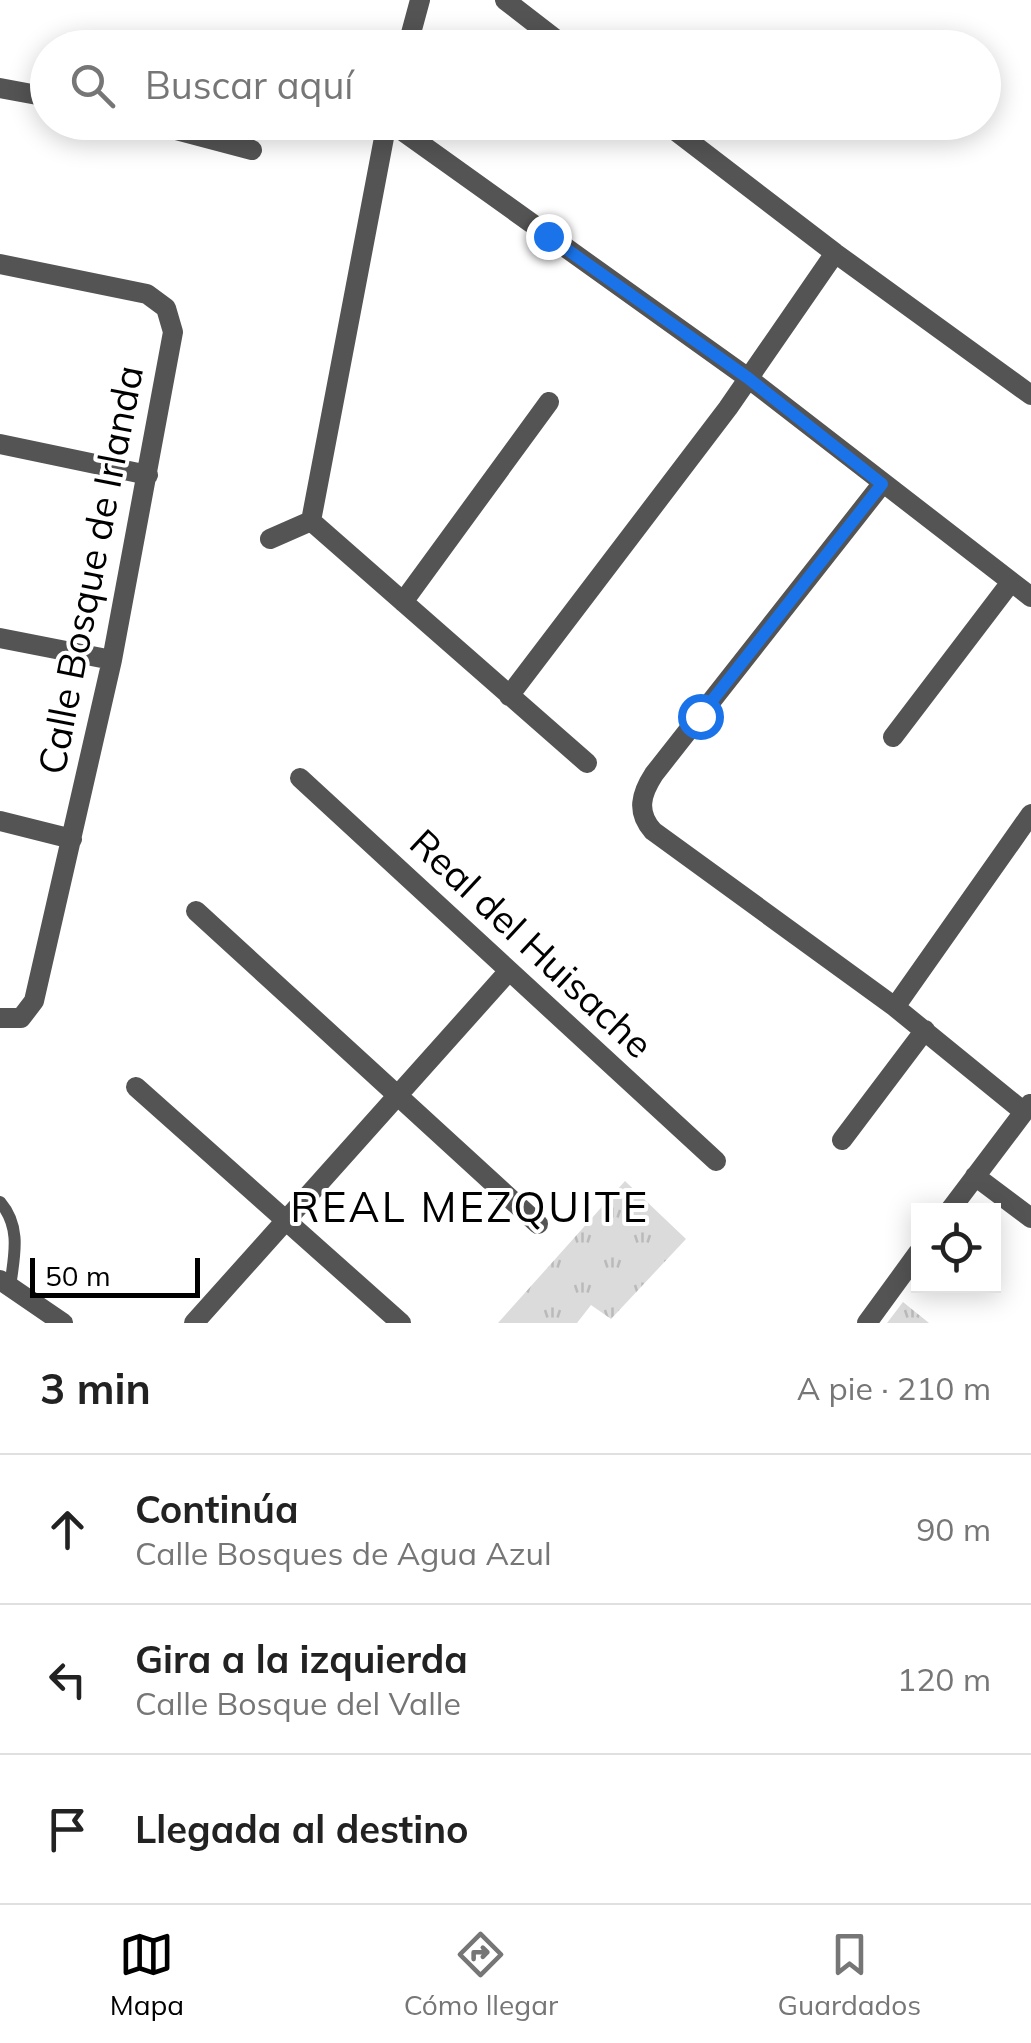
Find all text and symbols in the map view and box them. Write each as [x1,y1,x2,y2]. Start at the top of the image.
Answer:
search box [30,30,1001,140]
icon: search [65,58,120,113]
text: Buscar aquí [145,61,353,109]
route end [526,214,572,260]
street label: Calle Bosque de Irlanda [27,361,153,778]
route start [678,694,724,740]
street label: Real del Huisache [400,819,663,1068]
district label: REAL MEZQUITE [290,1180,650,1233]
map controls [911,1203,1001,1293]
button: locate [911,1203,1001,1293]
scale bar [30,1253,200,1298]
text: 50 m [45,1258,111,1293]
text: 3 min [40,1362,151,1415]
text: A pie · 210 m [797,1368,991,1408]
text: Continúa [135,1485,299,1533]
icon: ahead [40,1502,95,1557]
text: 90 m [916,1509,991,1549]
text: Calle Bosques de Agua Azul [135,1533,552,1573]
text: Gira a la izquierda [135,1635,468,1683]
icon: left [40,1652,95,1707]
text: 120 m [897,1659,991,1699]
text: Calle Bosque del Valle [135,1683,461,1723]
icon: arrive [40,1802,95,1857]
text: Llegada al destino [135,1805,469,1853]
tab: Mapa [110,1927,184,2022]
tab: Cómo llegar [404,1927,558,2022]
tab: Guardados [778,1927,921,2022]

